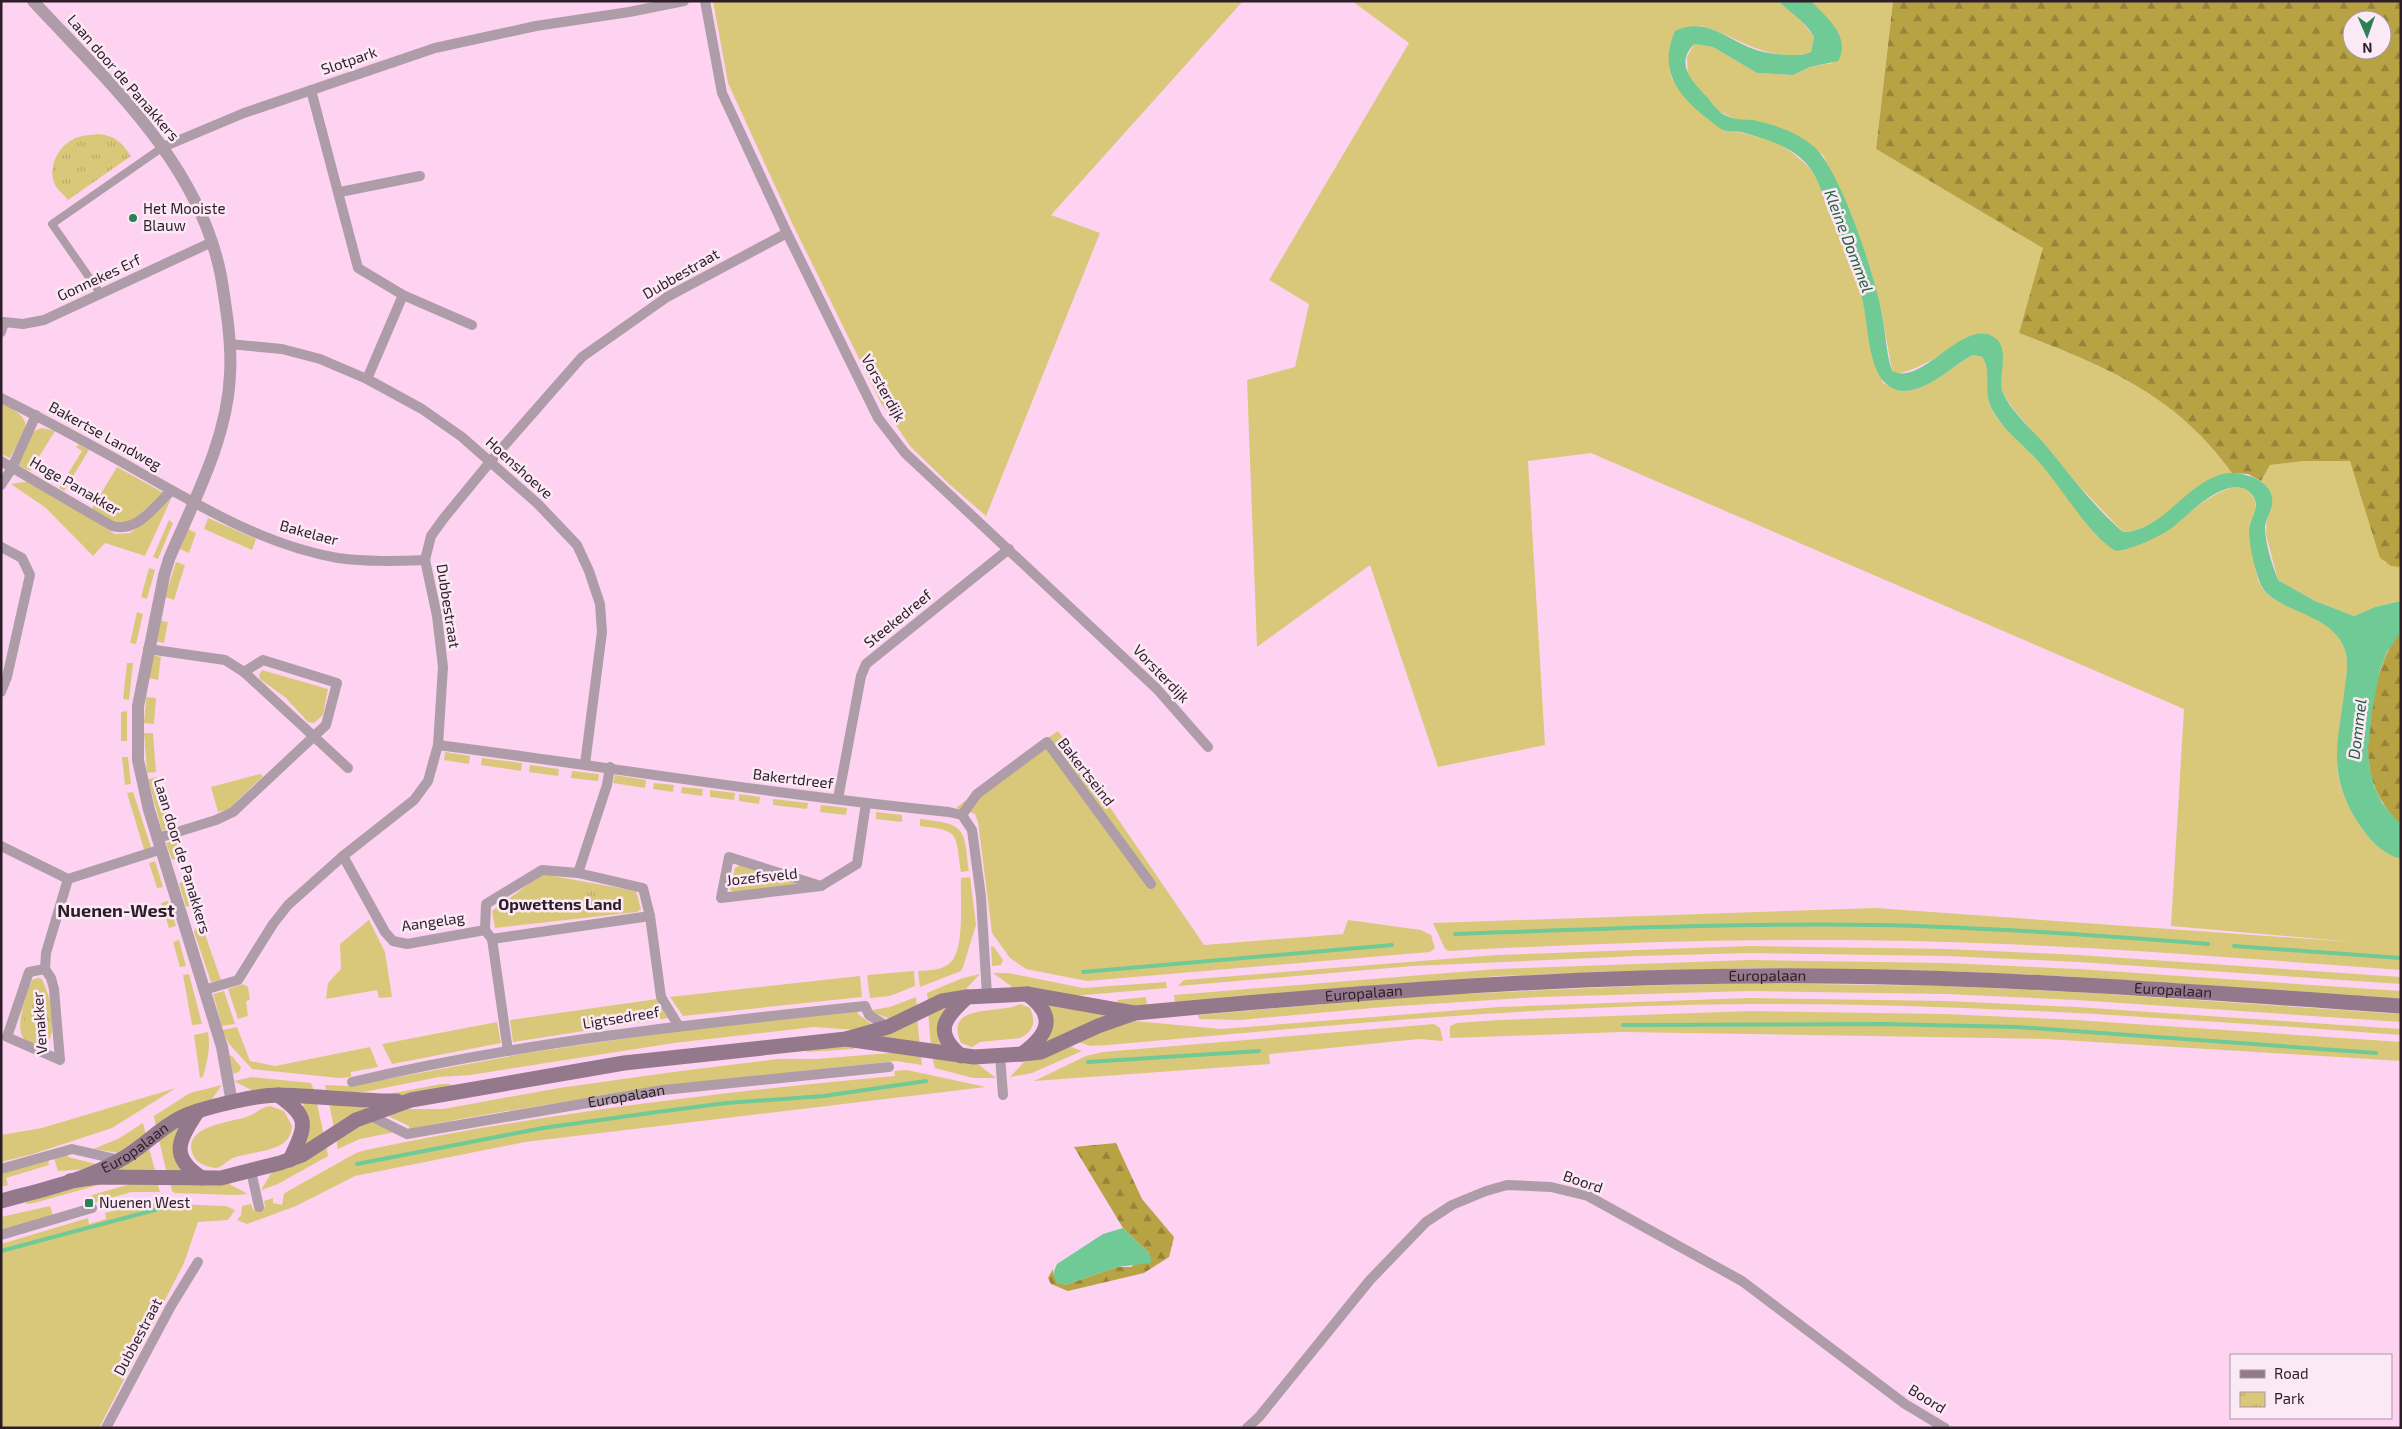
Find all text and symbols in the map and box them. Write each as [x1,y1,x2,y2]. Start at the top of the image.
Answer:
street label: Laan door de Panakkers [64,10,184,144]
north arrow [2342,10,2392,60]
text: N [2362,40,2373,57]
street label: Slotpark [318,42,379,78]
water label: Kleine Dommel [1821,187,1878,295]
place label: Het Mooiste Blauw [143,199,225,234]
marker: Het Mooiste Blauw [127,212,139,224]
street label: Dubbestraat [639,244,722,302]
street label: Gonnekes Erf [54,250,143,304]
street label: Vorsterdijk [857,351,910,425]
street label: Bakertse Landweg [46,397,165,474]
street label: Hoenshoeve [482,432,557,502]
street label: Hoge Panakker [27,452,124,518]
street label: Bakelaer [278,516,340,548]
street label: Dubbestraat [433,562,465,650]
street label: Steekedreef [860,585,935,651]
street label: Vorsterdijk [1129,640,1194,707]
water label: Dommel [2343,698,2370,760]
street label: Bakertseind [1055,734,1119,809]
street label: Bakertdreef [752,764,835,792]
street label: Laan door de Panakkers [151,776,215,936]
street label: Jozefsveld [725,863,798,889]
district label: Opwettens Land [498,894,622,913]
district label: Nuenen-West [57,899,175,921]
street label: Aangelag [400,908,466,934]
street label: Europalaan [1728,966,1806,984]
street label: Europalaan [2134,978,2213,1001]
street label: Europalaan [1324,981,1403,1004]
street label: Venakker [28,991,50,1055]
street label: Ligtsedreef [581,1002,661,1032]
street label: Europalaan [586,1080,666,1111]
street label: Europalaan [98,1118,171,1177]
street label: Boord [1561,1166,1606,1196]
place label: Nuenen West [99,1193,190,1211]
marker: Nuenen West [83,1197,95,1209]
street label: Dubbestraat [109,1294,165,1378]
legend [2230,1354,2392,1419]
text: Road [2274,1364,2309,1382]
street label: Boord [1905,1380,1950,1417]
text: Park [2274,1389,2305,1407]

